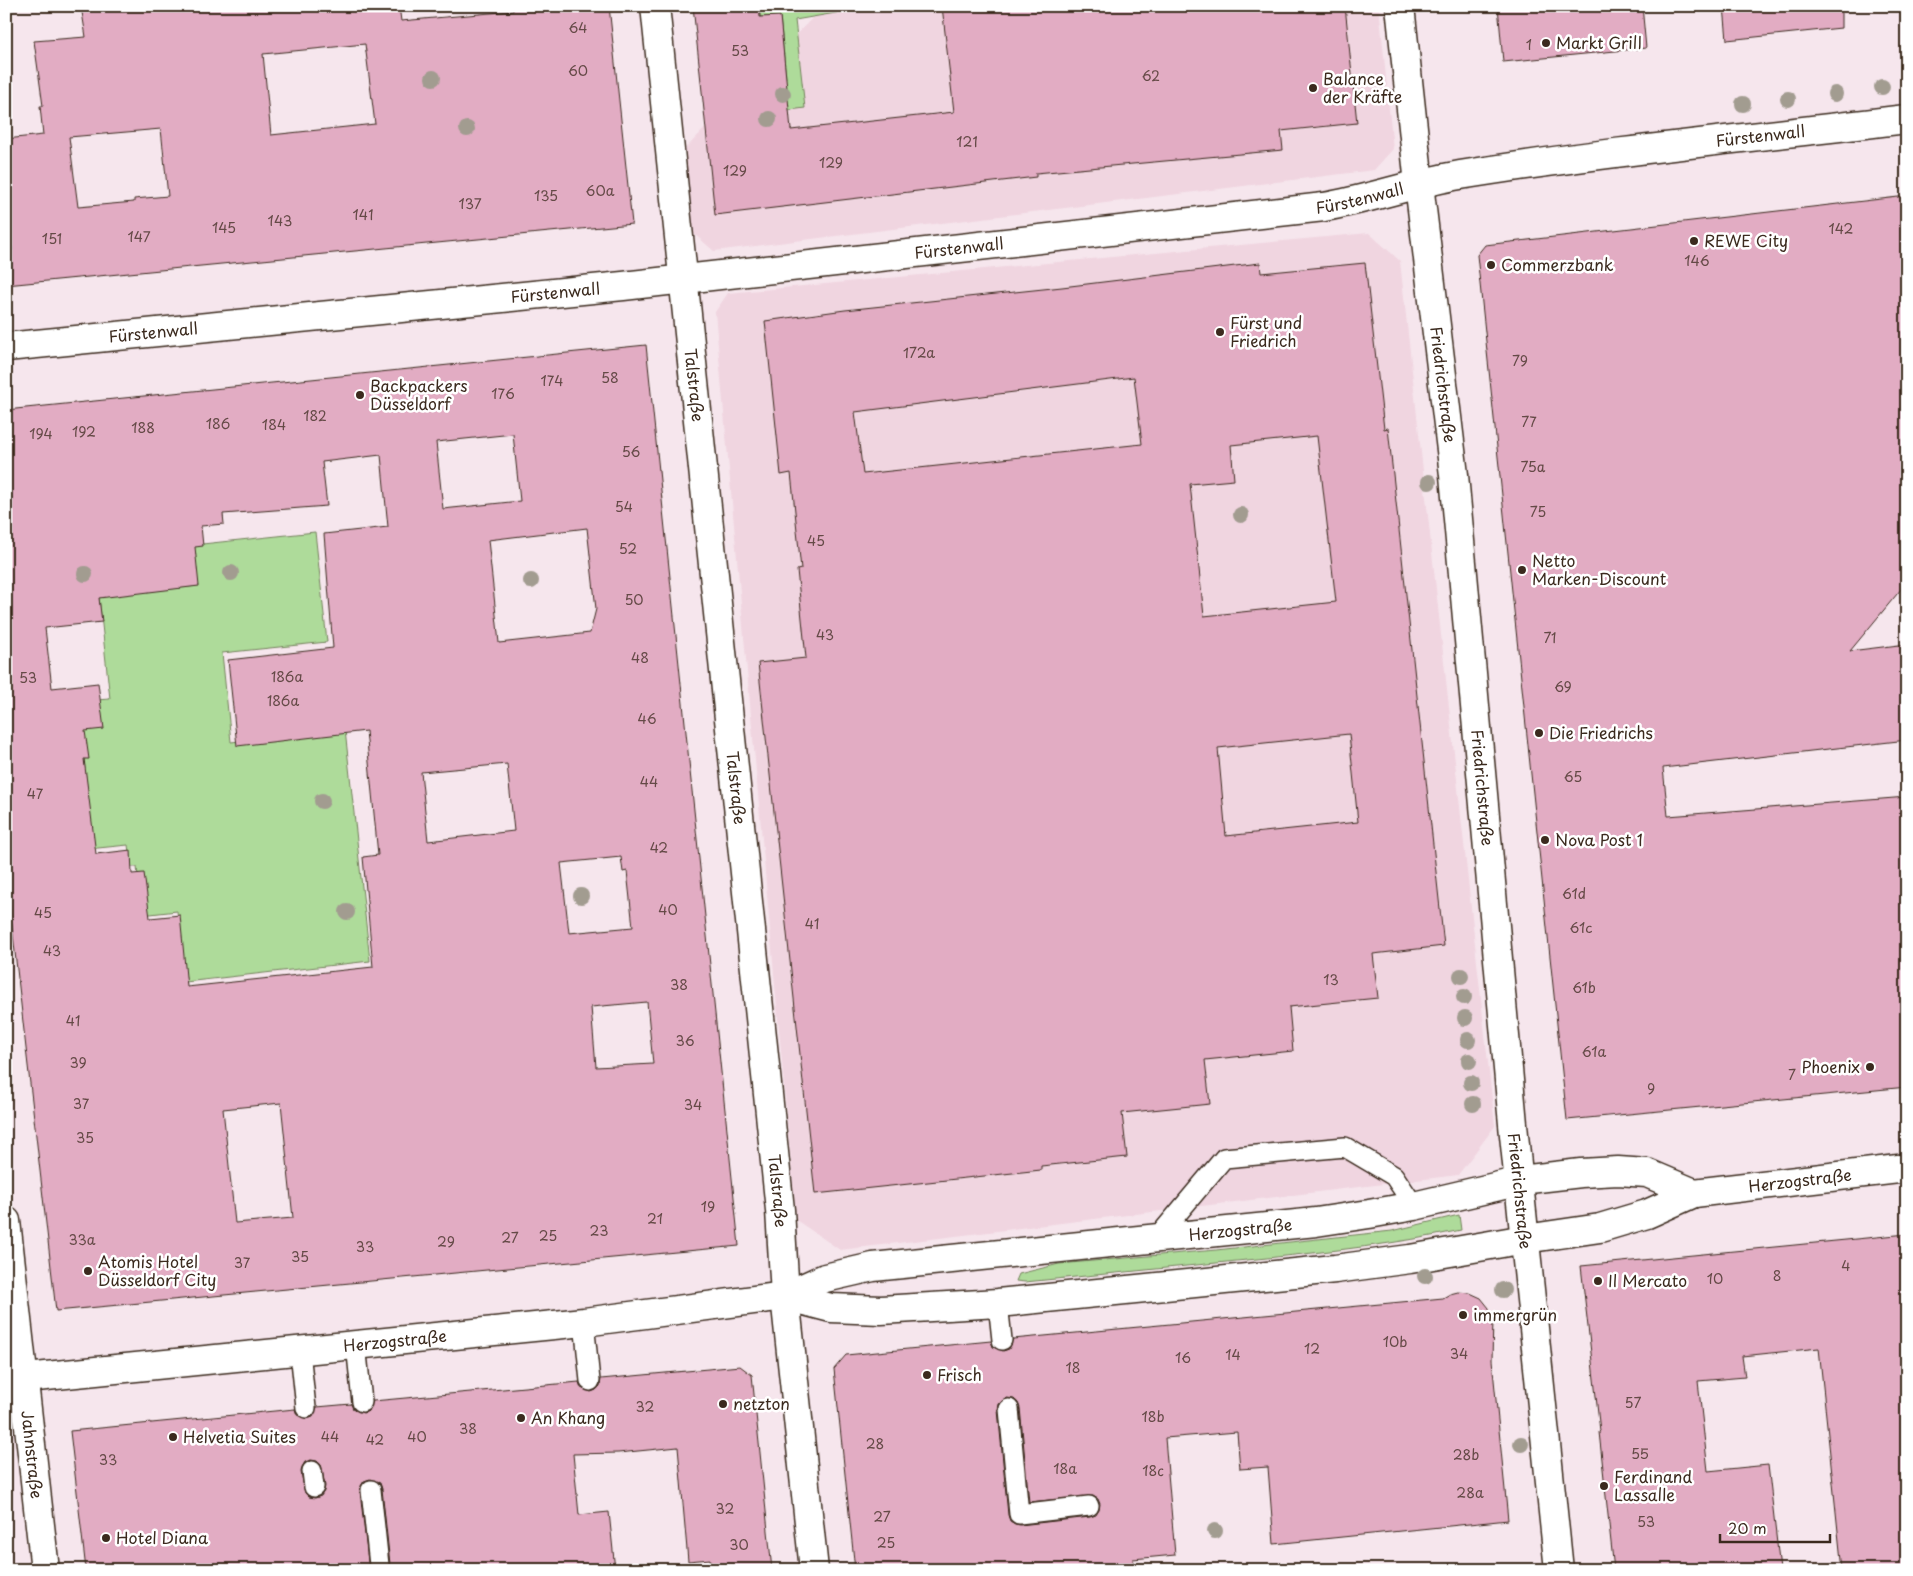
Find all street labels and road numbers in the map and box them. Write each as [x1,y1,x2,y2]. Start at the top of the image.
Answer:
street label: Fürstenwall [1714,118,1806,152]
street label: Fürstenwall [1314,175,1406,219]
street label: Fürstenwall [913,230,1005,264]
street label: Fürstenwall [509,275,601,308]
street label: Fürstenwall [107,315,199,348]
street label: Friedrichstraße [1425,325,1463,444]
street label: Talstraße [680,347,711,423]
street label: Friedrichstraße [1466,728,1501,847]
street label: Talstraße [721,750,753,826]
street label: Friedrichstraße [1503,1131,1539,1250]
street label: Talstraße [763,1153,794,1228]
street label: Herzogstraße [1747,1162,1853,1198]
street label: Herzogstraße [1188,1212,1293,1246]
street label: Herzogstraße [342,1323,448,1357]
street label: Jahnstraße [16,1409,50,1500]

